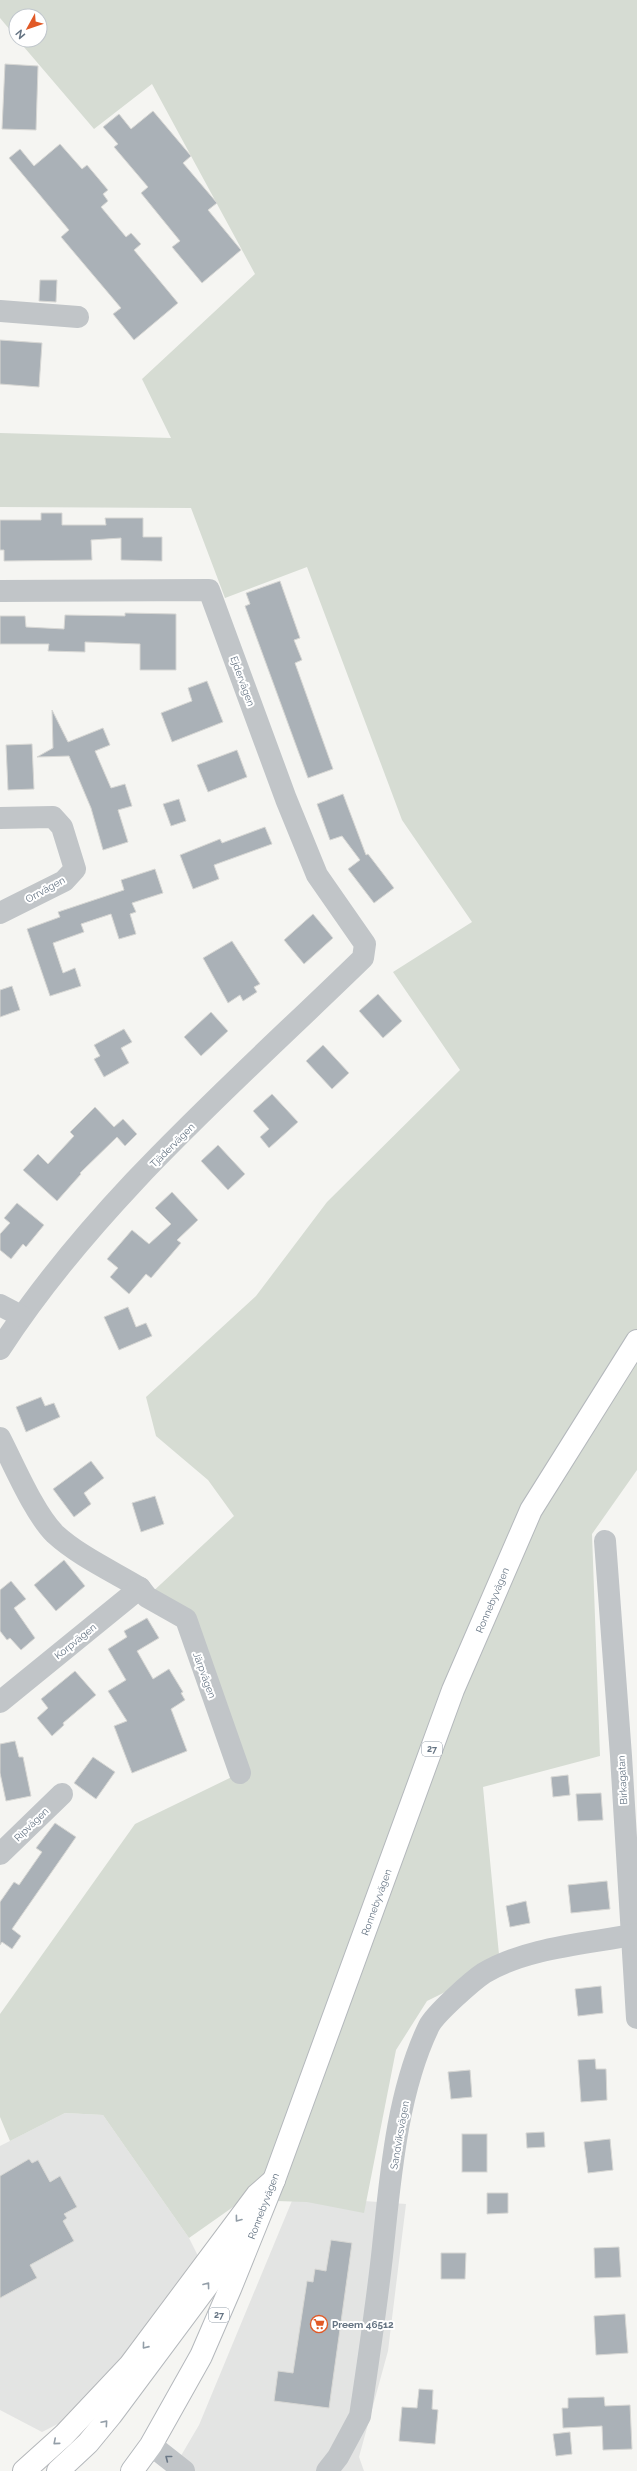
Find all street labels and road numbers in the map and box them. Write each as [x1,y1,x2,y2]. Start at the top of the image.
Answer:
street label: Ejdervägen [228,655,257,708]
street label: Orrvägen [24,874,67,905]
street label: Tjädervägen [148,1121,197,1170]
street label: Ronnebyvägen [474,1566,511,1634]
street label: Korpvägen [52,1621,98,1661]
street label: Järpvägen [191,1651,218,1700]
road number: 27 [422,1742,442,1756]
street label: Birkagatan [616,1755,629,1805]
street label: Ripvägen [12,1805,51,1843]
street label: Ronnebyvägen [359,1867,394,1937]
street label: Sandviksvägen [388,2100,411,2170]
street label: Ronnebyvägen [246,2171,281,2241]
road number: 27 [209,2308,229,2322]

